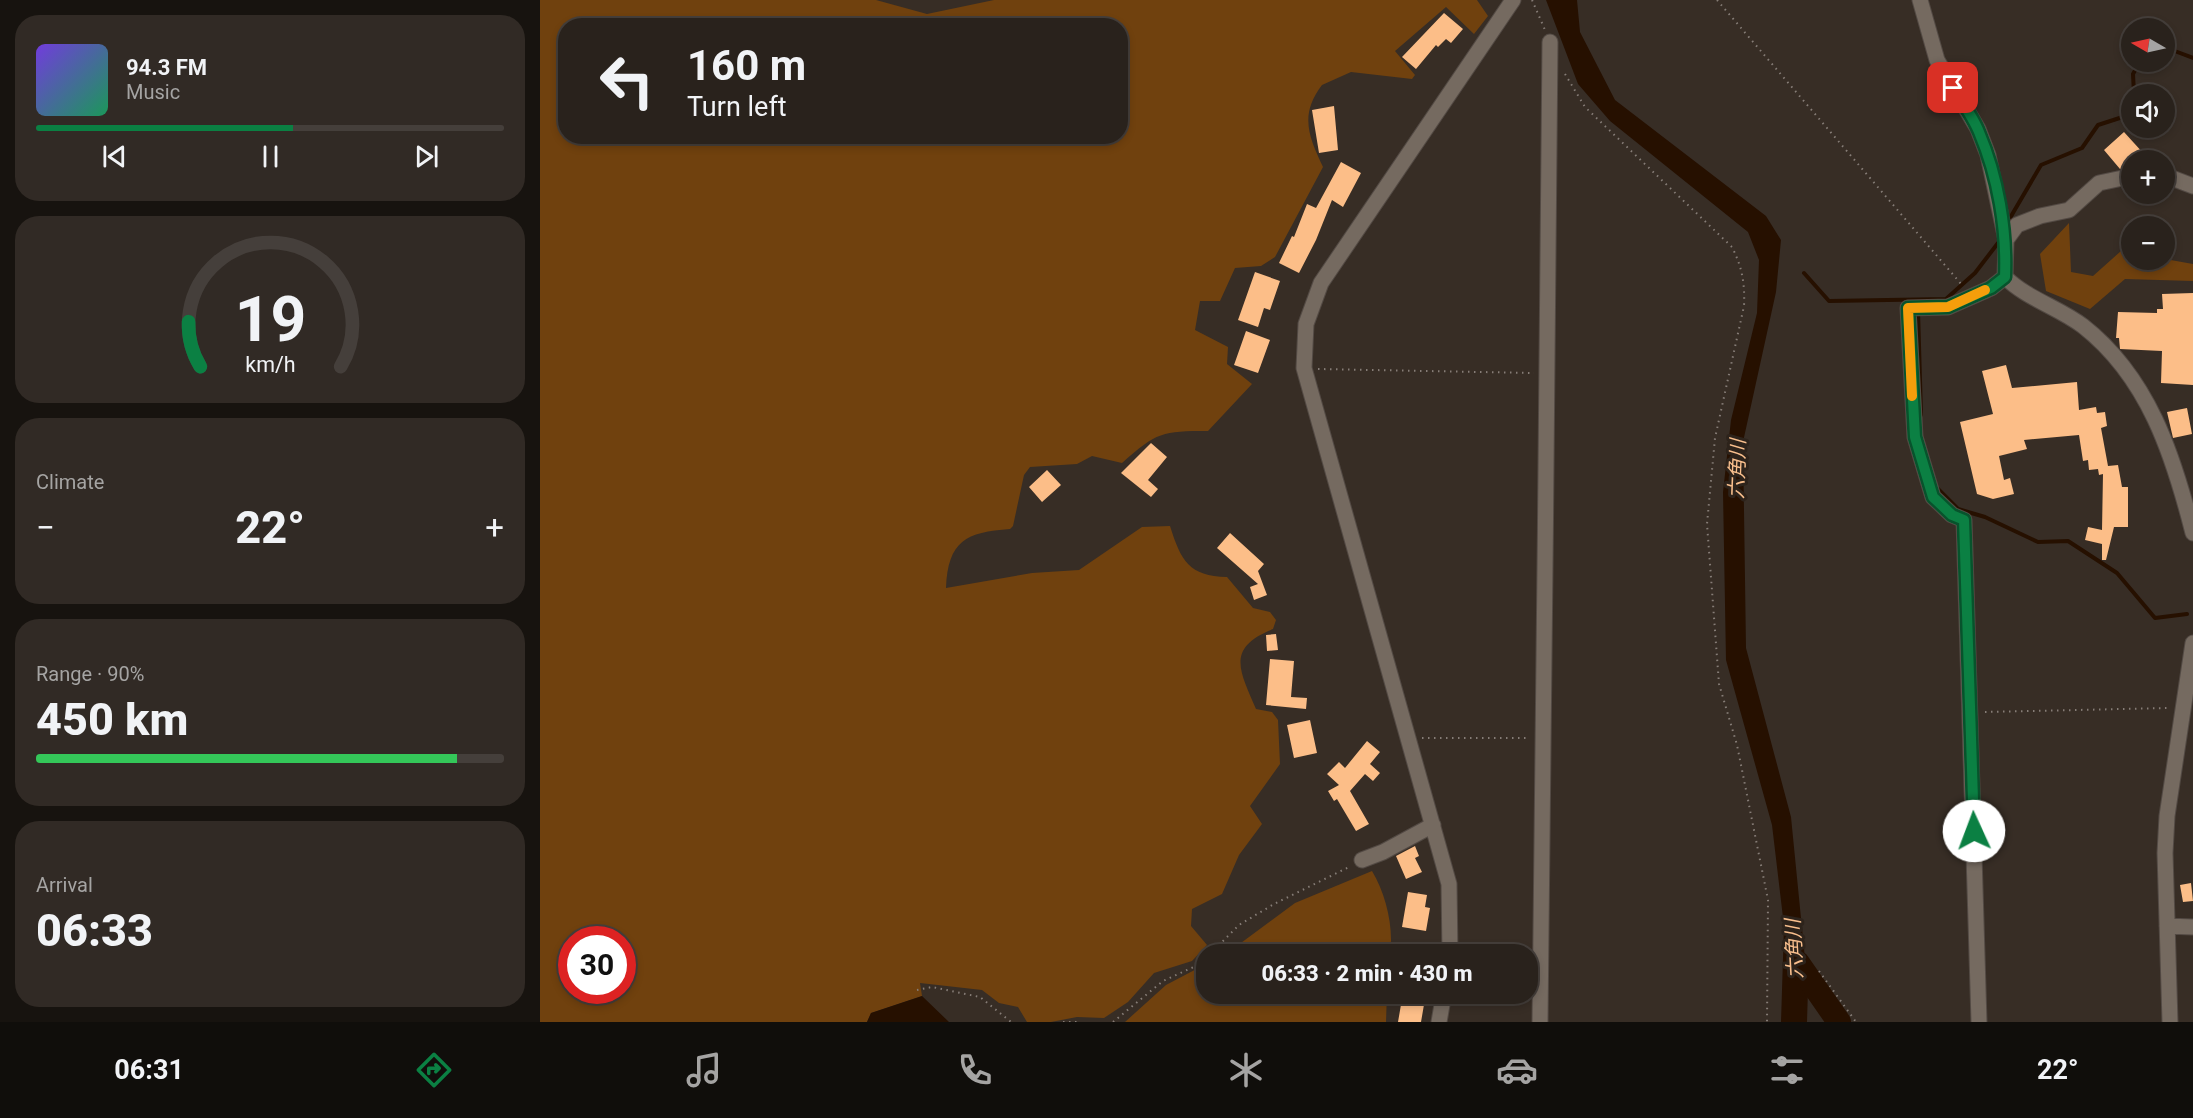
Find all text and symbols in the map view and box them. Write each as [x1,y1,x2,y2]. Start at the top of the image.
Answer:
north arrow [2121,18,2175,72]
map controls [2121,18,2175,270]
text: 160 m [687,41,806,90]
icon: left [588,42,666,120]
text: 94.3 FM [126,55,207,80]
pin [1927,62,1978,113]
icon: arrive [1936,71,1969,104]
text: Music [126,80,180,104]
button: sound [2121,84,2175,138]
text: Turn left [687,91,787,123]
icon: previous [98,140,131,173]
icon: pause [254,140,287,173]
icon: next [410,140,443,173]
button: + [2121,150,2175,204]
button: − [2121,216,2175,270]
text: 19 [234,283,306,356]
text: km/h [245,352,295,377]
water label: 六角川 [1724,437,1750,499]
text: Climate [36,470,104,494]
text: 22° [235,501,305,554]
text: − [36,508,55,547]
text: + [485,508,504,547]
text: Range · 90% [36,662,144,686]
text: 450 km [36,693,188,746]
position arrow [1942,799,2006,863]
text: Arrival [36,873,93,897]
text: 06:33 [36,904,153,957]
water label: 六角川 [1780,916,1808,980]
speed limit sign: 30 [558,926,636,1004]
text: 06:33 · 2 min · 430 m [1262,961,1472,986]
icon: directions [413,1049,455,1091]
icon: music [683,1049,725,1091]
icon: phone [954,1049,996,1091]
icon: climate [1225,1049,1267,1091]
icon: car [1496,1049,1538,1091]
icon: filters [1766,1049,1808,1091]
text: 06:31 [114,1054,184,1086]
text: 22° [2037,1054,2079,1086]

